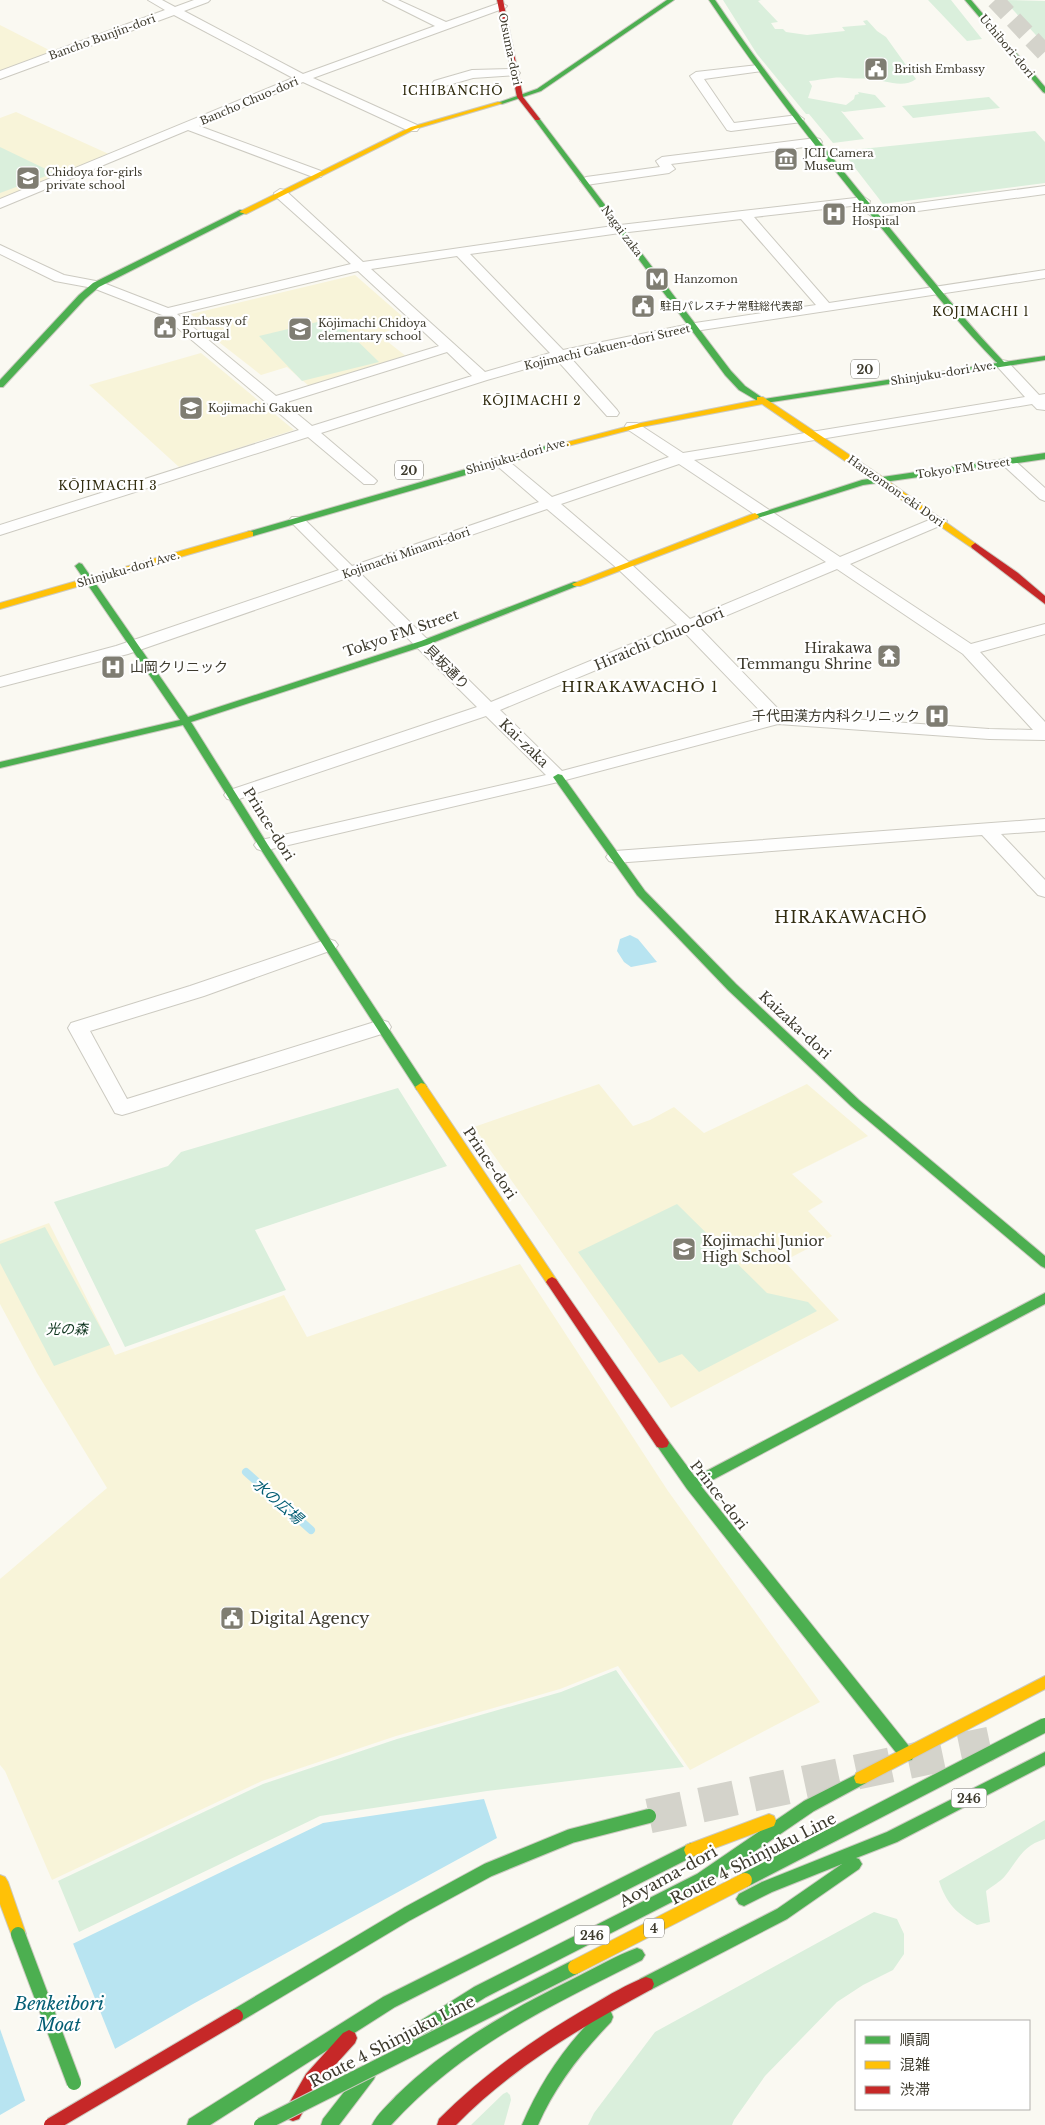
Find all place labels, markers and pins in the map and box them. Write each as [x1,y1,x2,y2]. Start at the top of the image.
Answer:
public building icon: British Embassy [863,56,889,82]
place label: British Embassy [894,62,985,76]
museum icon: JCII Camera Museum [773,146,799,172]
place label: JCII Camera Museum [802,146,875,173]
school or university icon: Chidoya for-girls private school [15,165,41,191]
place label: Chidoya for-girls private school [46,165,142,192]
hospital icon: Hanzomon Hospital [821,201,847,227]
place label: Hanzomon Hospital [852,201,916,228]
metro station icon: Hanzomon [644,266,670,292]
place label: Hanzomon [674,272,738,286]
public building icon: 駐日パレスチナ常駐総代表部 [630,293,656,319]
place label: 駐日パレスチナ常駐総代表部 [660,299,803,313]
public building icon: Embassy of Portugal [152,314,178,340]
place label: Embassy of Portugal [182,314,248,341]
school or university icon: Kōjimachi Chidoya elementary school [287,316,313,342]
place label: Kōjimachi Chidoya elementary school [318,316,427,343]
school or university icon: Kojimachi Gakuen [178,395,204,421]
place label: Kojimachi Gakuen [208,401,313,415]
place label: Hirakawa Temmangu Shrine [737,639,872,673]
temple icon: Hirakawa Temmangu Shrine [876,643,902,669]
hospital icon: 山岡クリニック [100,654,126,680]
place label: 山岡クリニック [130,658,228,676]
hospital icon: 千代田漢方内科クリニック [924,703,950,729]
place label: 千代田漢方内科クリニック [752,707,920,725]
place label: Kojimachi Junior High School [702,1232,825,1266]
school or university icon: Kojimachi Junior High School [671,1236,697,1262]
public building icon: Digital Agency [219,1605,245,1631]
place label: Digital Agency [250,1608,370,1628]

